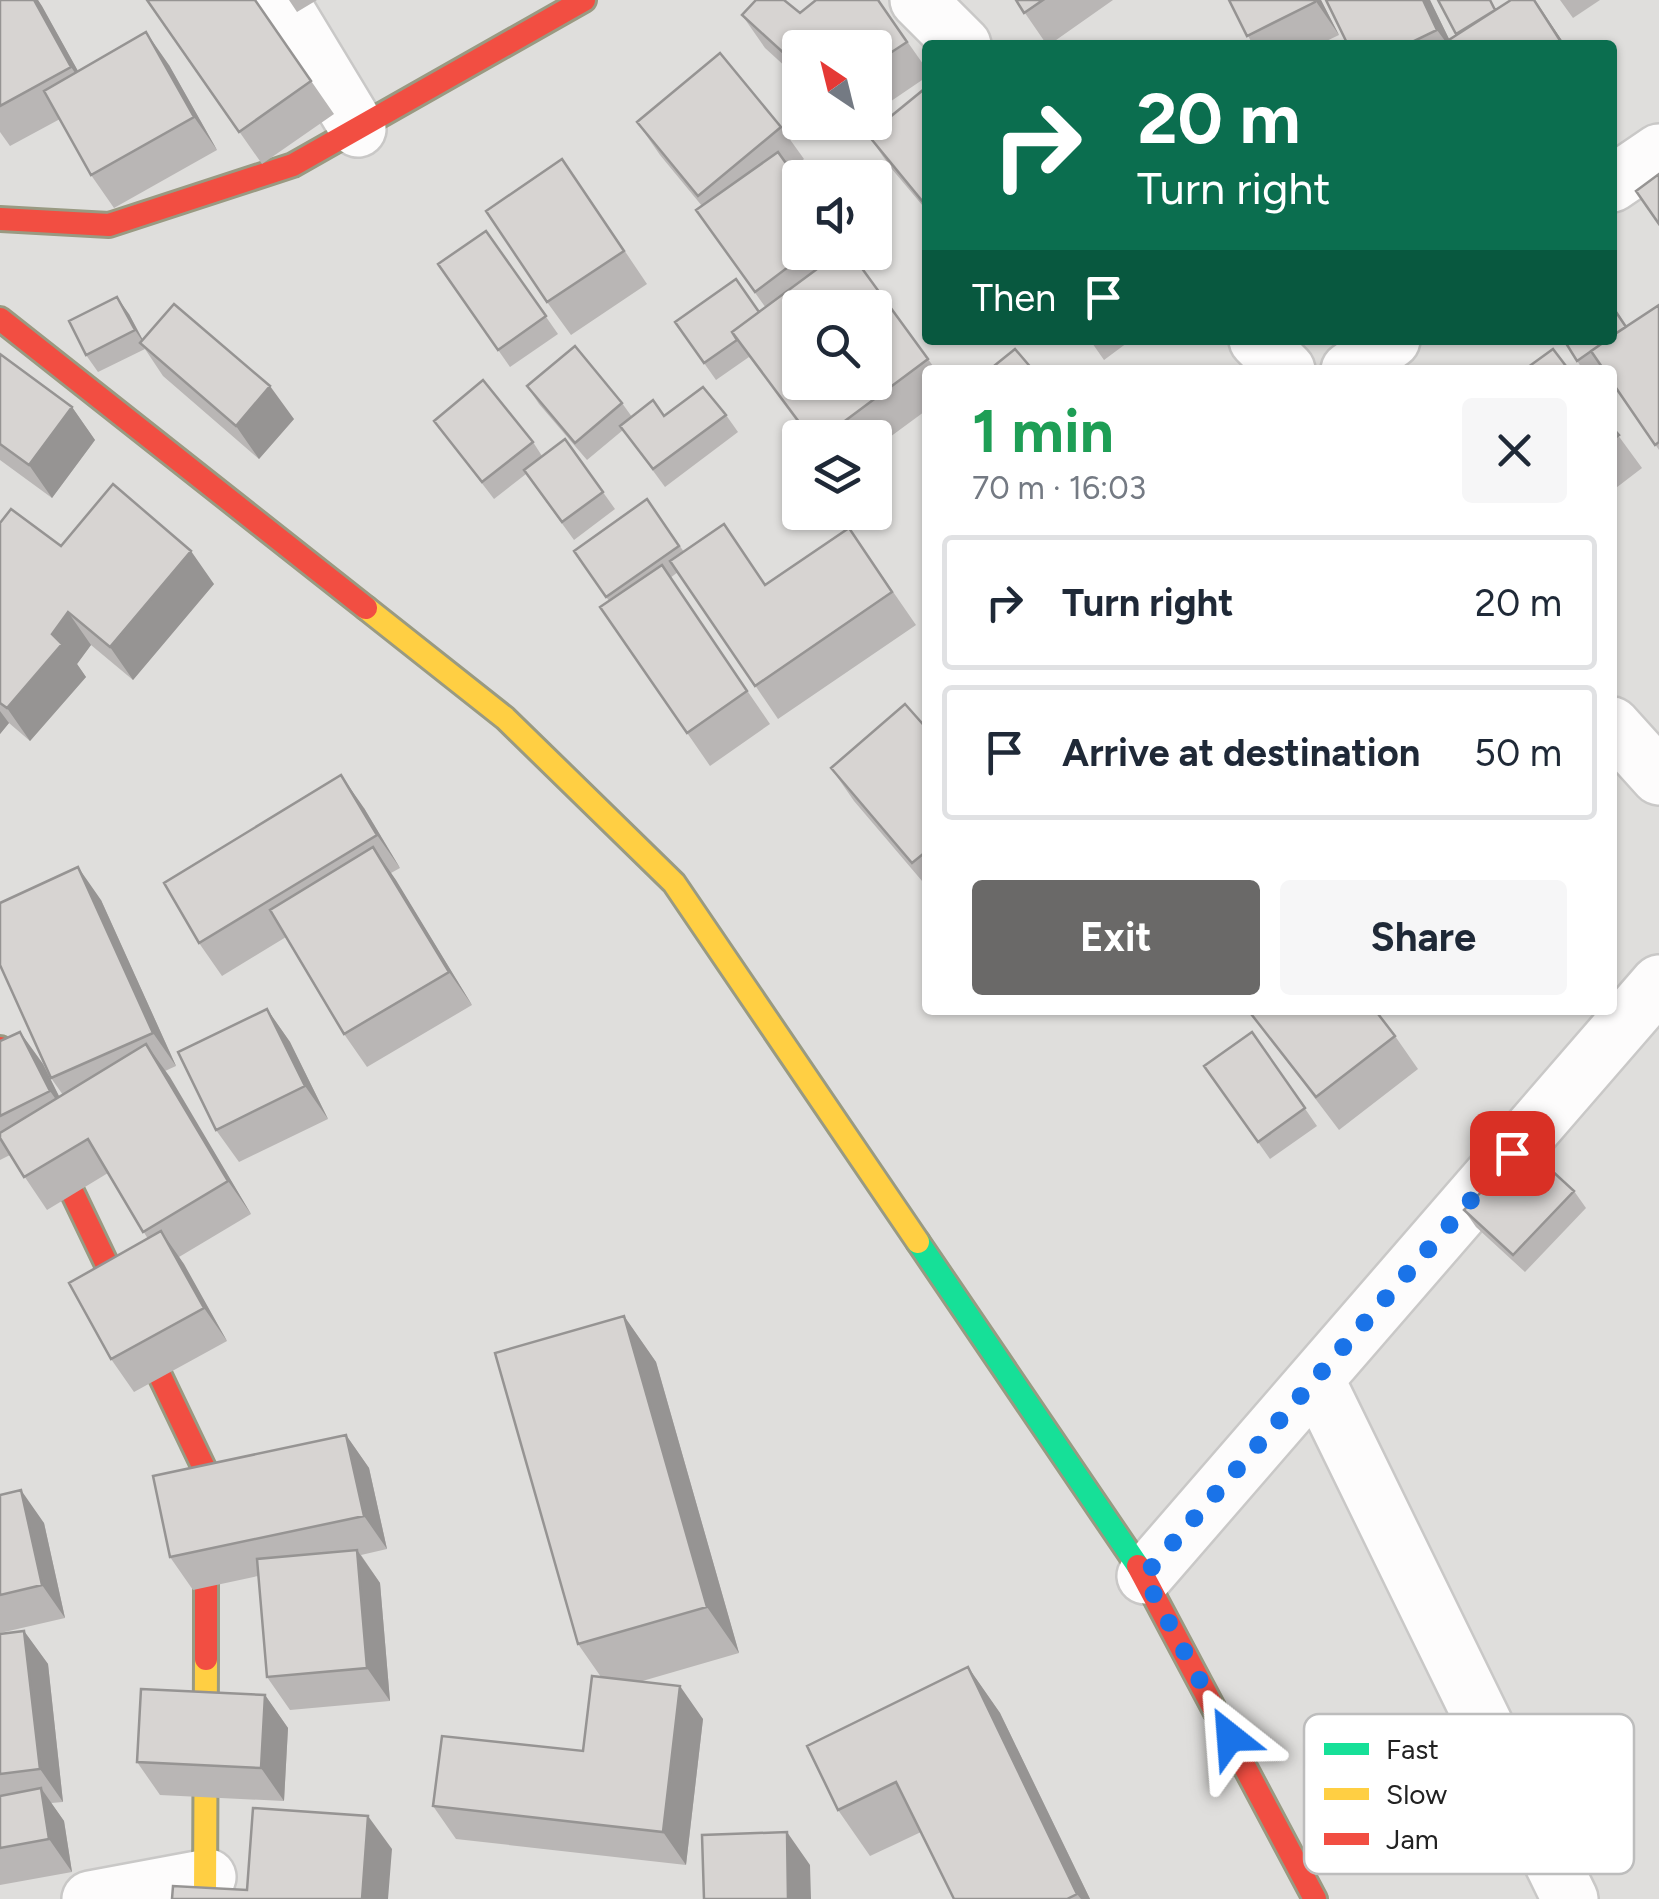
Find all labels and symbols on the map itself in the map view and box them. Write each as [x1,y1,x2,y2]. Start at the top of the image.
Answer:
north arrow [782,30,892,140]
pin [1470,1111,1555,1196]
position arrow [1178,1685,1282,1789]
legend [1304,1714,1634,1874]
text: Fast [1386,1732,1439,1766]
text: Slow [1386,1777,1447,1811]
text: Jam [1386,1822,1439,1856]

